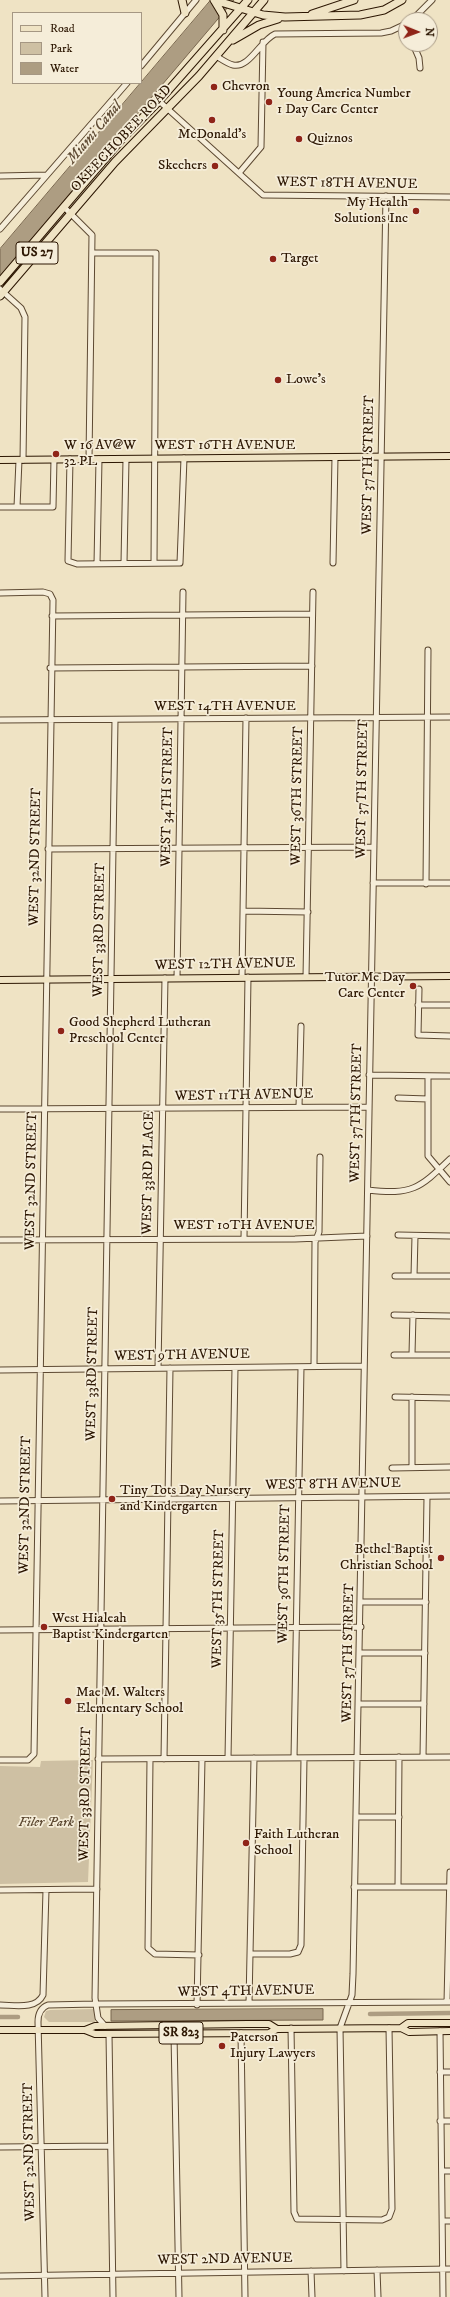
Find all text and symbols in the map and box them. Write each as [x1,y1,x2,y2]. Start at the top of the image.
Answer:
legend [12,12,142,84]
north arrow [398,12,438,52]
text: Road [50,21,75,36]
text: N [422,28,436,37]
text: Park [50,41,72,56]
text: Water [50,61,79,76]
place label: Chevron [222,79,270,95]
street label: OKEECHOBEE ROAD [68,82,176,196]
marker: Chevron [209,82,219,92]
place label: Young America Number 1 Day Care Center [277,86,411,118]
marker: Young America Number 1 Day Care Center [264,97,274,107]
water label: Miami Canal [63,98,127,168]
marker: McDonald's [207,115,217,125]
place label: McDonald's [178,127,246,143]
place label: Quiznos [307,131,353,147]
marker: Quiznos [294,134,304,144]
place label: Skechers [158,158,207,174]
marker: Skechers [210,161,220,171]
street label: WEST 18TH AVENUE [277,174,417,194]
place label: My Health Solutions Inc [334,195,408,228]
marker: My Health Solutions Inc [411,206,421,216]
road number: US 27 [16,242,58,264]
place label: Target [281,251,319,267]
marker: Target [268,254,278,264]
place label: Lowe's [286,372,326,388]
marker: Lowe's [273,375,283,385]
street label: WEST 37TH STREET [359,395,379,535]
place label: W 16 AV@W 32 PL [64,438,136,470]
street label: WEST 16TH AVENUE [155,438,295,454]
marker: W 16 AV@W 32 PL [51,449,61,459]
street label: WEST 14TH AVENUE [154,699,296,715]
street label: WEST 37TH STREET [353,719,373,859]
street label: WEST 36TH STREET [288,726,308,866]
street label: WEST 34TH STREET [158,727,178,867]
street label: WEST 32ND STREET [26,788,46,926]
street label: WEST 33RD STREET [90,863,110,997]
street label: WEST 12TH AVENUE [155,955,295,975]
place label: Tutor Me Day Care Center [325,970,405,1002]
marker: Tutor Me Day Care Center [408,981,418,991]
place label: Good Shepherd Lutheran Preschool Center [69,1015,211,1048]
marker: Good Shepherd Lutheran Preschool Center [56,1026,66,1036]
street label: WEST 37TH STREET [347,1043,367,1183]
street label: WEST 11TH AVENUE [174,1086,314,1106]
street label: WEST 33RD PLACE [140,1111,158,1235]
street label: WEST 32ND STREET [22,1112,42,1250]
street label: WEST 10TH AVENUE [173,1218,315,1234]
street label: WEST 33RD STREET [83,1307,103,1441]
street label: WEST 9TH AVENUE [114,1346,250,1366]
street label: WEST 32ND STREET [16,1436,36,1574]
street label: WEST 8TH AVENUE [265,1475,401,1495]
place label: Tiny Tots Day Nursery and Kindergarten [120,1483,251,1516]
marker: Tiny Tots Day Nursery and Kindergarten [107,1494,117,1504]
street label: WEST 36TH STREET [275,1504,295,1644]
street label: WEST 35TH STREET [209,1529,229,1669]
place label: Bethel Baptist Christian School [340,1542,433,1574]
marker: Bethel Baptist Christian School [436,1553,446,1563]
street label: WEST 37TH STREET [339,1583,359,1723]
place label: West Hialeah Baptist Kindergarten [52,1611,168,1644]
marker: West Hialeah Baptist Kindergarten [39,1622,49,1632]
place label: Mae M. Walters Elementary School [76,1685,183,1718]
marker: Mae M. Walters Elementary School [63,1696,73,1706]
street label: WEST 33RD STREET [76,1727,96,1861]
park label: Filer Park [18,1815,74,1831]
place label: Faith Lutheran School [254,1827,339,1860]
marker: Faith Lutheran School [241,1838,251,1848]
street label: WEST 4TH AVENUE [178,1982,314,2002]
road number: SR 823 [159,2022,203,2044]
place label: Paterson Injury Lawyers [230,2030,315,2062]
marker: Paterson Injury Lawyers [217,2041,227,2051]
street label: WEST 32ND STREET [20,2083,40,2221]
street label: WEST 2ND AVENUE [157,2250,293,2270]

